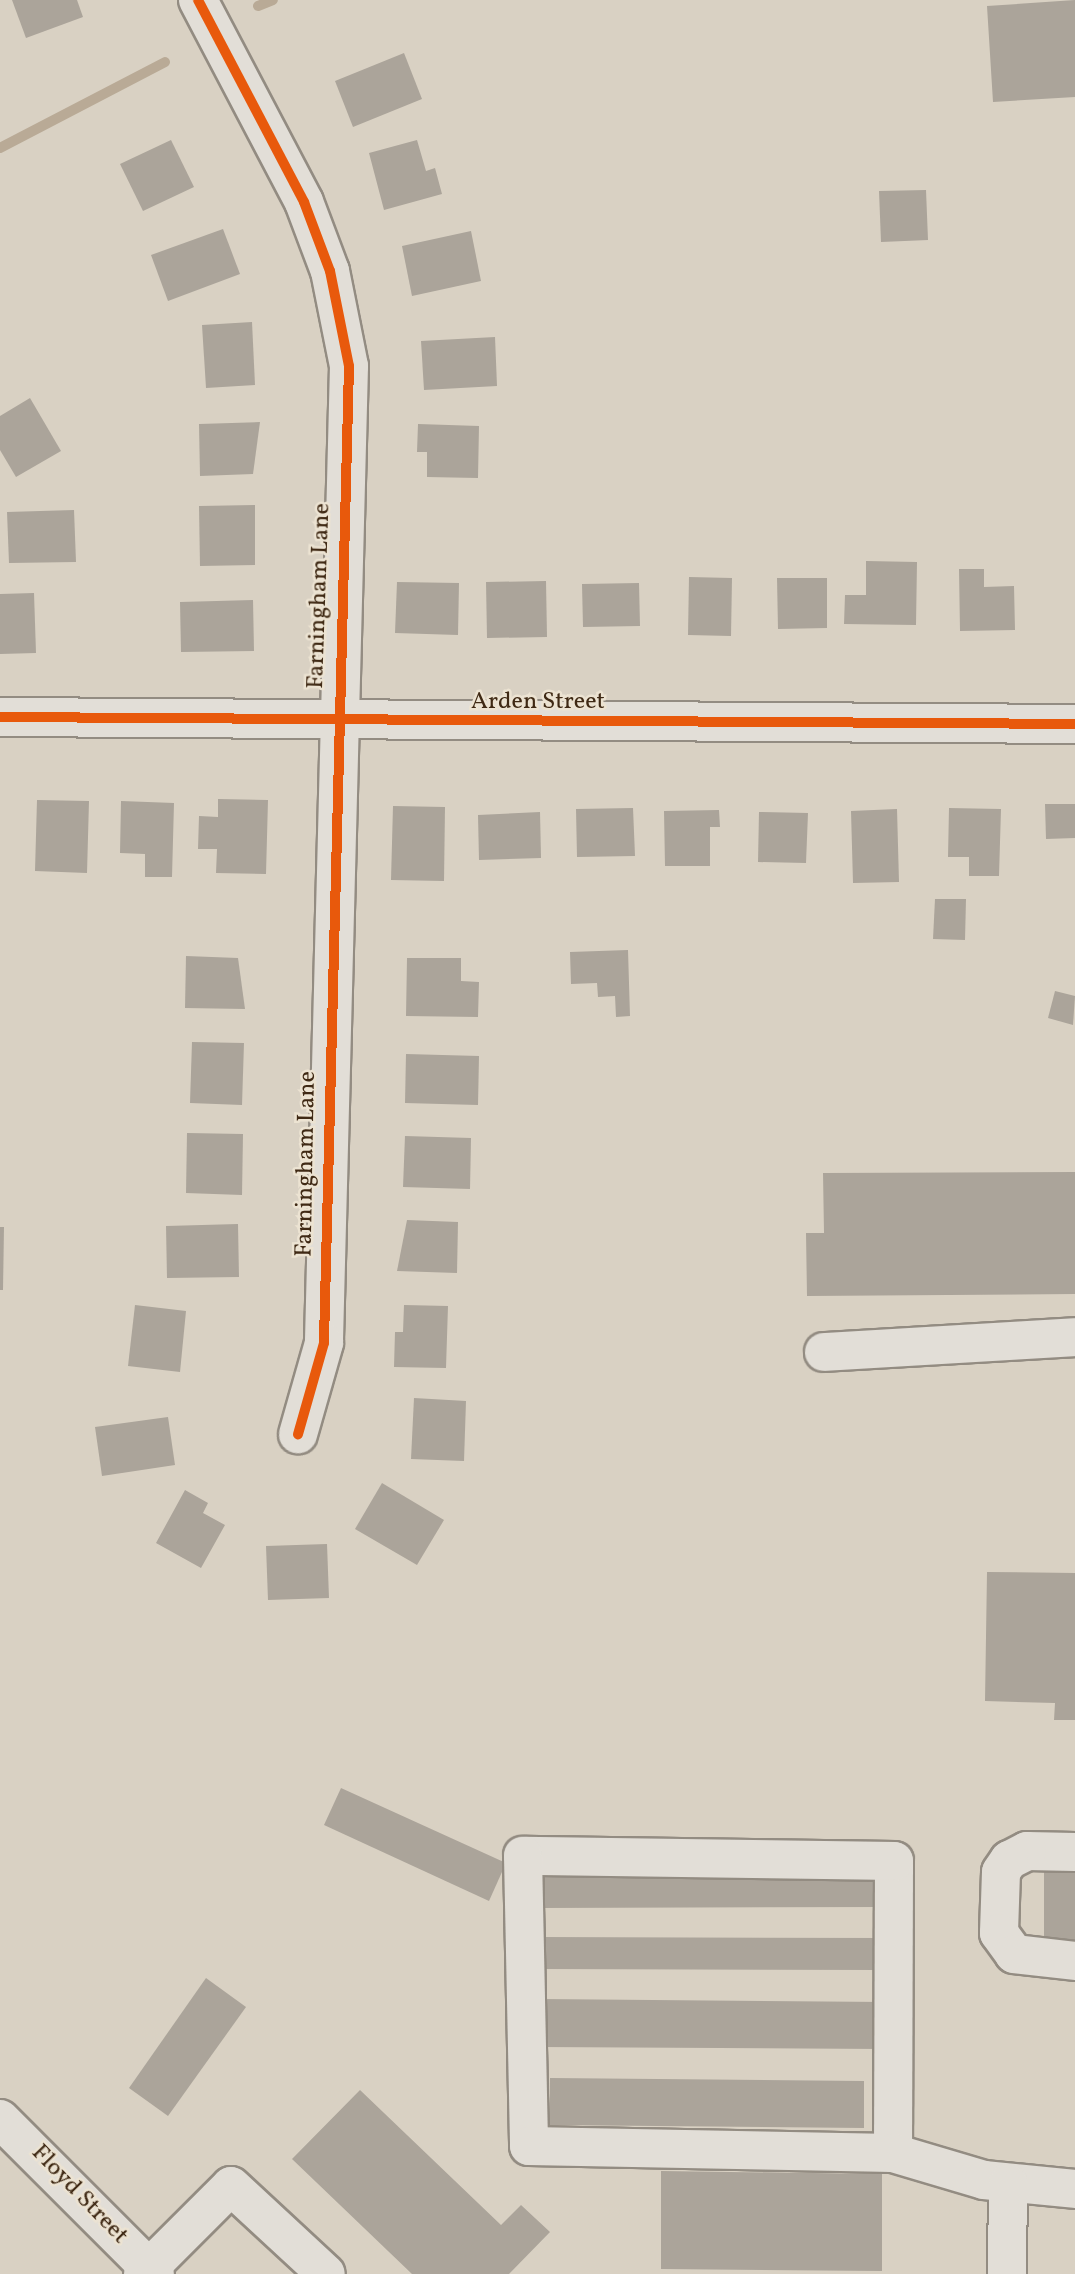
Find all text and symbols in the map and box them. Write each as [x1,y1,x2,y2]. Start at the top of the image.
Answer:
street label: Farningham Lane [302,503,338,689]
street label: Arden Street [471,689,605,717]
street label: Farningham Lane [291,1071,323,1257]
street label: Floyd Street [24,2139,134,2251]

